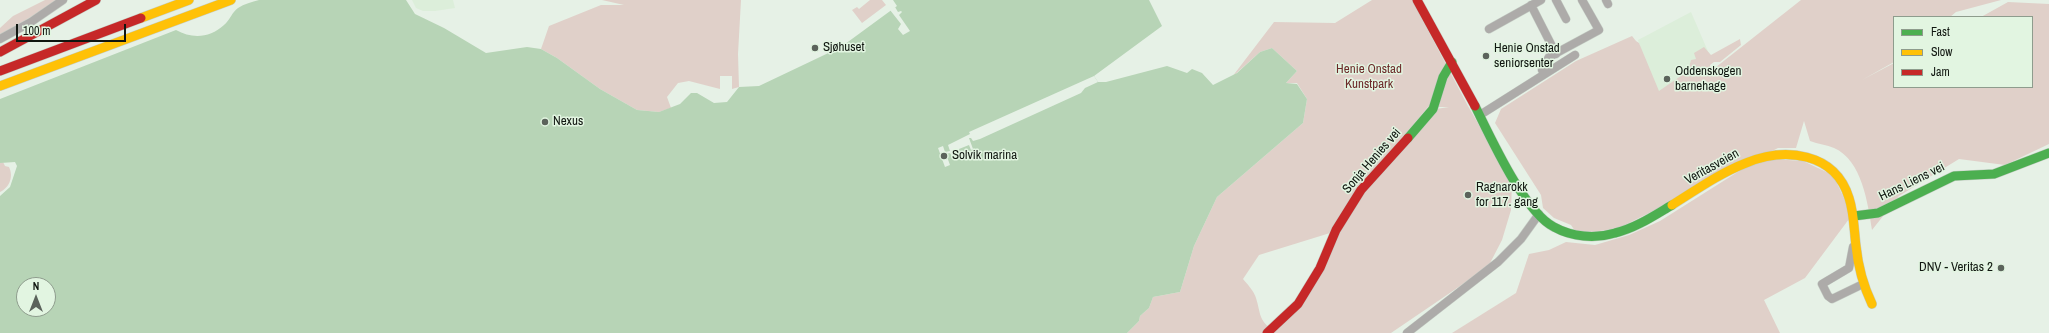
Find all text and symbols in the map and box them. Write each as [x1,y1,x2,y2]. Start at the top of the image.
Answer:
scale bar [18,16,128,42]
legend [1893,16,2033,88]
text: 100 m [23,23,50,39]
text: Fast [1931,24,1950,40]
place label: Sjøhuset [823,40,864,56]
place label: Henie Onstad seniorsenter [1494,41,1560,72]
marker: Sjøhuset [810,43,820,53]
text: Slow [1931,44,1952,60]
marker: Henie Onstad seniorsenter [1481,51,1491,61]
park label: Henie Onstad Kunstpark [1336,62,1402,93]
place label: Oddenskogen barnehage [1675,64,1741,95]
text: Jam [1931,64,1950,80]
marker: Oddenskogen barnehage [1662,74,1672,84]
place label: Nexus [553,114,583,130]
marker: Nexus [540,117,550,127]
street label: Sonja Henies vei [1339,125,1405,197]
street label: Veritasveien [1682,146,1742,188]
place label: Solvik marina [952,148,1017,164]
marker: Solvik marina [939,151,949,161]
street label: Hans Liens vei [1877,159,1947,205]
place label: Ragnarokk for 117. gang [1476,180,1538,211]
marker: Ragnarokk for 117. gang [1463,190,1473,200]
place label: DNV - Veritas 2 [1919,260,1993,276]
marker: DNV - Veritas 2 [1996,263,2006,273]
north arrow [16,277,56,317]
text: N [33,279,39,293]

